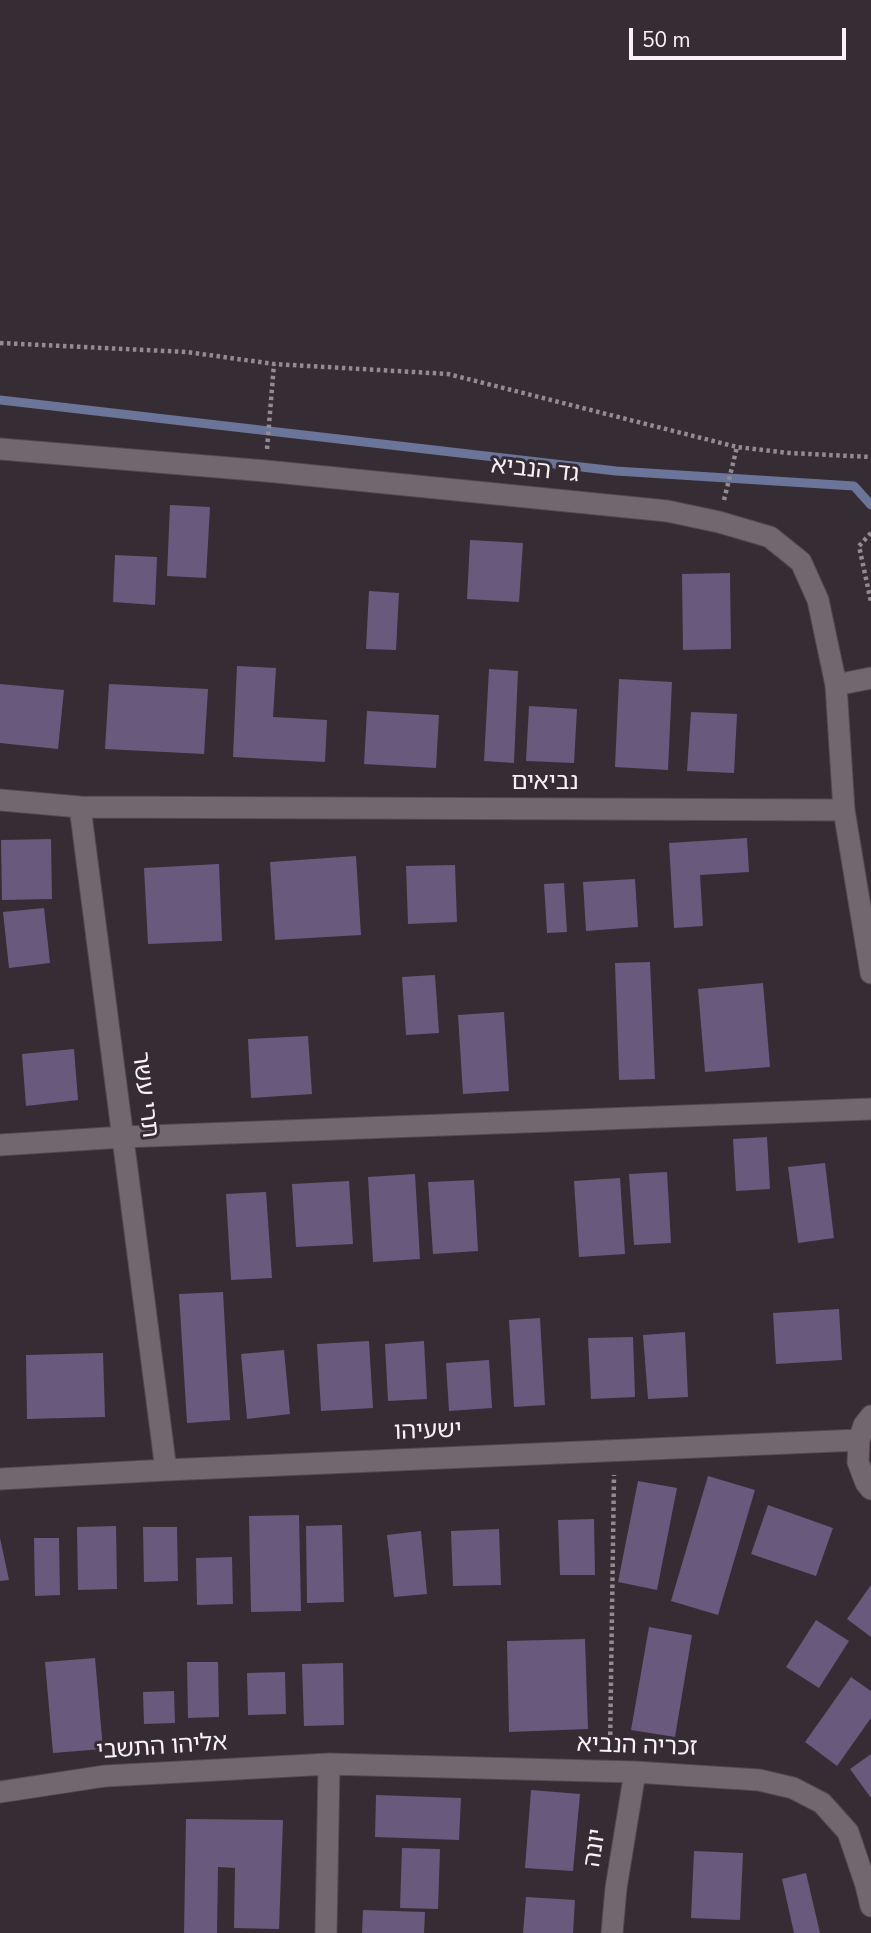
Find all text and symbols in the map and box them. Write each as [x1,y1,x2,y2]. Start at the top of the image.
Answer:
scale bar [633,14,850,58]
text: 50 m [642,26,691,54]
street label: גד הנביא [490,452,580,490]
street label: נביאים [511,769,579,797]
street label: תרי עשר [124,1050,164,1140]
street label: ישעיהו [394,1416,462,1448]
street label: אליהו התשבי [95,1729,229,1767]
street label: זכריה הנביא [576,1731,698,1763]
street label: יונה [579,1827,613,1869]

